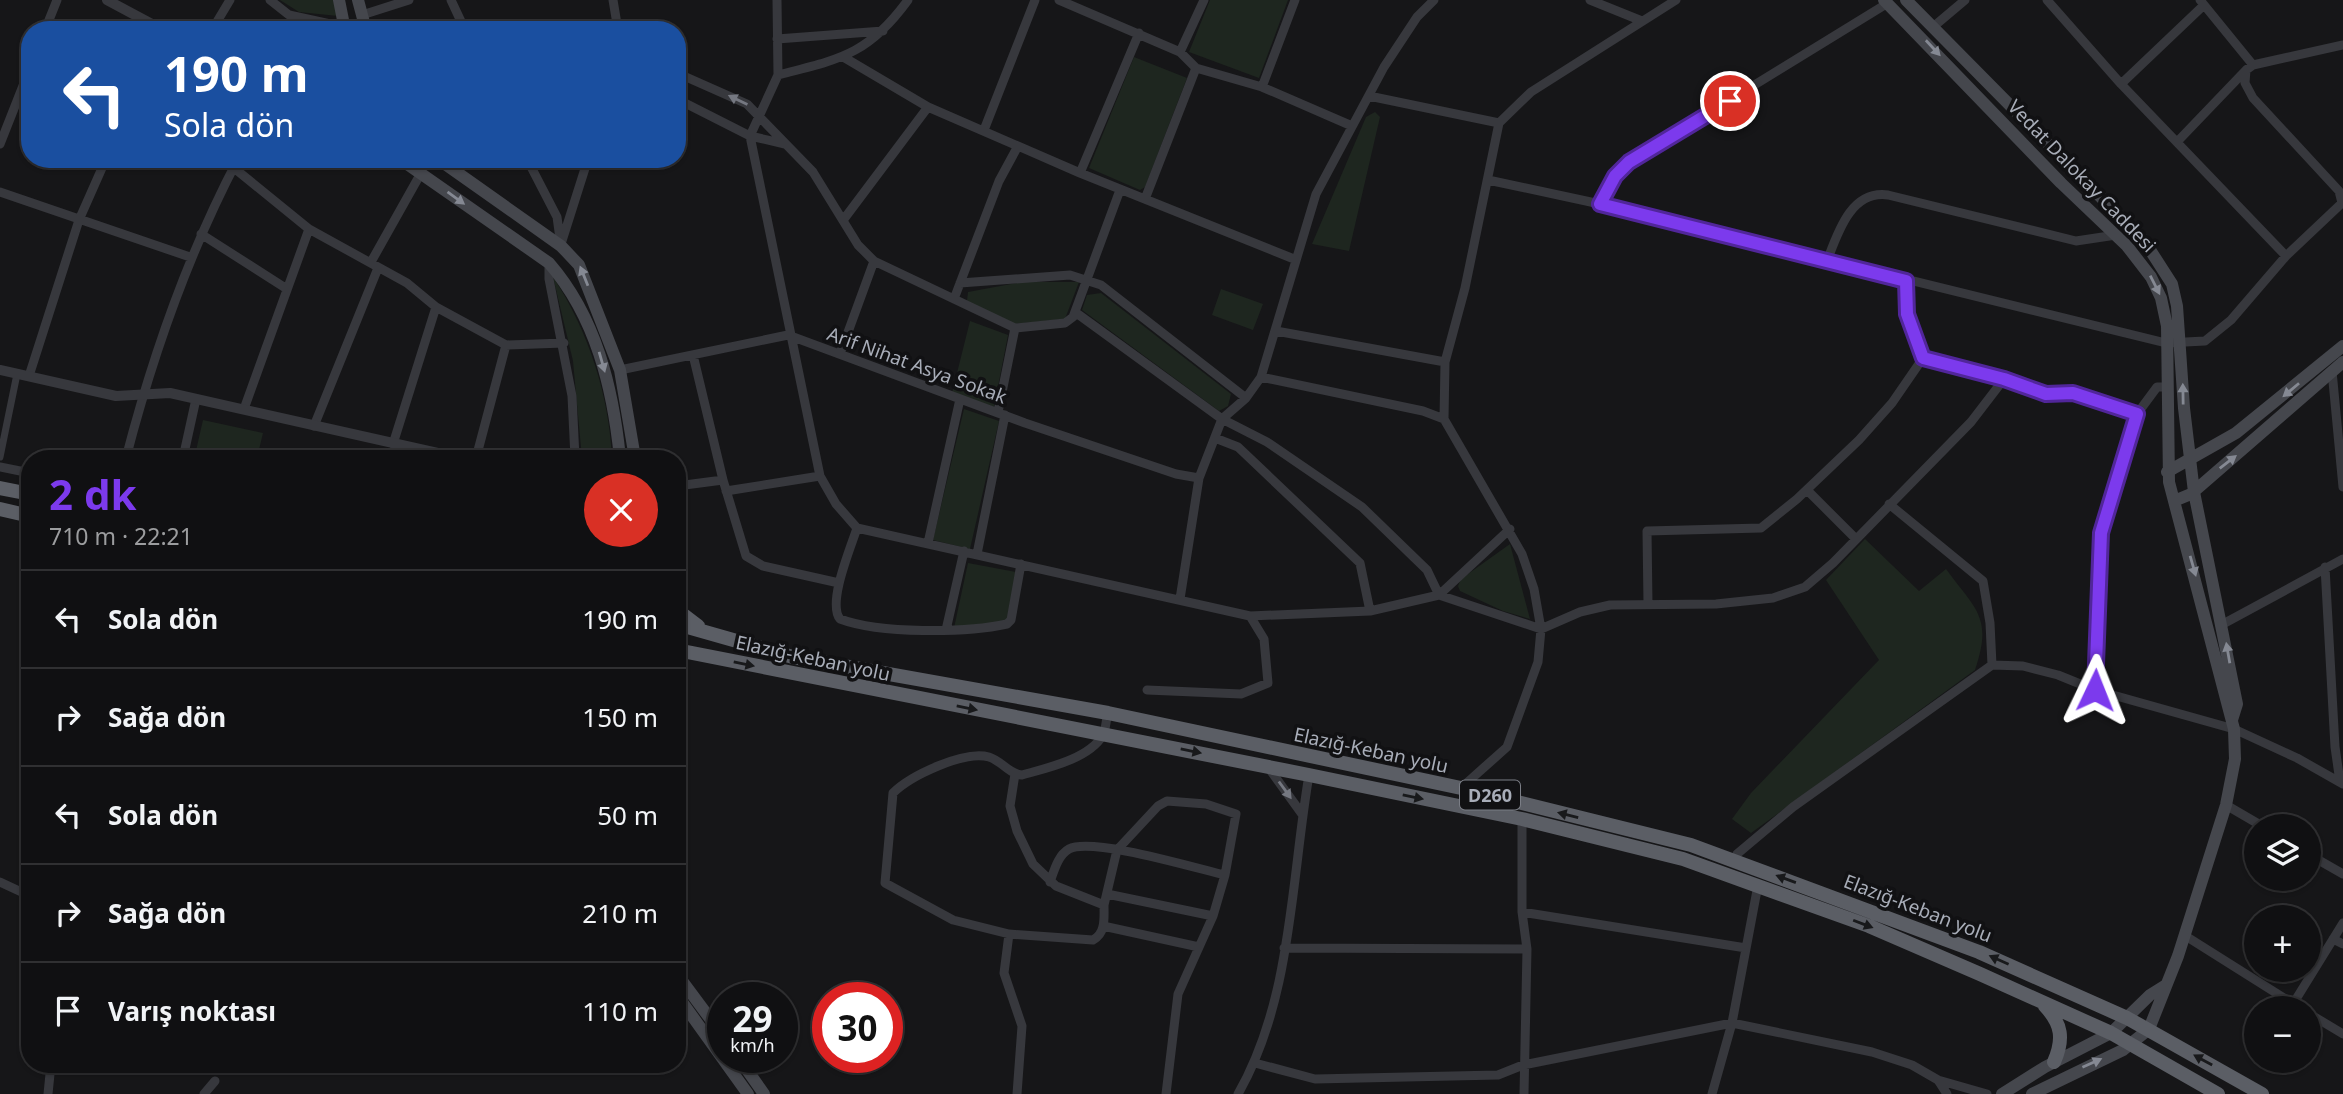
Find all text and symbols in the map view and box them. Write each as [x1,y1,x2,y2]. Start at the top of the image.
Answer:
one-way arrow [1925,39,1942,56]
text: 190 m [164,40,309,106]
icon: left [49,49,140,140]
pin [1700,71,1760,131]
icon: arrive [1711,82,1749,120]
street label: Vedat Dalokay Caddesi [2002,94,2162,258]
one-way arrow [728,95,748,106]
text: Sola dön [164,103,294,146]
one-way arrow [447,191,465,205]
one-way arrow [578,265,589,286]
one-way arrow [2149,275,2160,295]
street label: Arif Nihat Asya Sokak [824,320,1010,410]
one-way arrow [597,352,608,374]
one-way arrow [2178,382,2189,404]
one-way arrow [2282,382,2299,397]
one-way arrow [2219,454,2237,469]
text: 2 dk [49,465,137,522]
button: close [584,473,658,547]
text: 710 m · 22:21 [49,520,193,552]
one-way arrow [2188,556,2198,577]
icon: left [49,600,87,638]
text: Sola dön [108,601,218,637]
text: 190 m [582,601,658,637]
street label: Elazığ-Keban yolu [733,629,893,687]
one-way arrow [2222,642,2233,664]
position arrow [2058,653,2132,727]
one-way arrow [733,659,755,670]
icon: right [49,698,87,736]
text: Sağa dön [108,699,226,735]
text: 150 m [582,699,658,735]
one-way arrow [956,703,978,714]
street label: Elazığ-Keban yolu [1291,721,1451,779]
one-way arrow [1180,746,1202,757]
road number: D260 [1460,780,1520,810]
one-way arrow [1278,781,1292,799]
one-way arrow [1402,791,1424,802]
icon: left [49,796,87,834]
text: Sola dön [108,797,218,833]
text: 50 m [597,797,658,833]
one-way arrow [1557,809,1579,820]
map controls [2244,814,2321,1073]
button: layers [2244,814,2321,891]
street label: Elazığ-Keban yolu [1840,868,1996,948]
one-way arrow [1776,873,1797,884]
icon: right [49,894,87,932]
text: Sağa dön [108,895,226,931]
text: 210 m [582,895,658,931]
button: + [2244,905,2321,982]
one-way arrow [1852,918,1873,929]
one-way arrow [1989,954,2009,966]
speed limit sign: 30 [812,982,903,1073]
icon: arrive [49,992,87,1030]
text: Varış noktası [108,993,276,1029]
text: 110 m [582,993,658,1029]
text: 29 [732,995,773,1042]
button: − [2244,996,2321,1073]
text: km/h [730,1033,775,1057]
one-way arrow [2193,1054,2213,1066]
one-way arrow [2082,1057,2103,1068]

